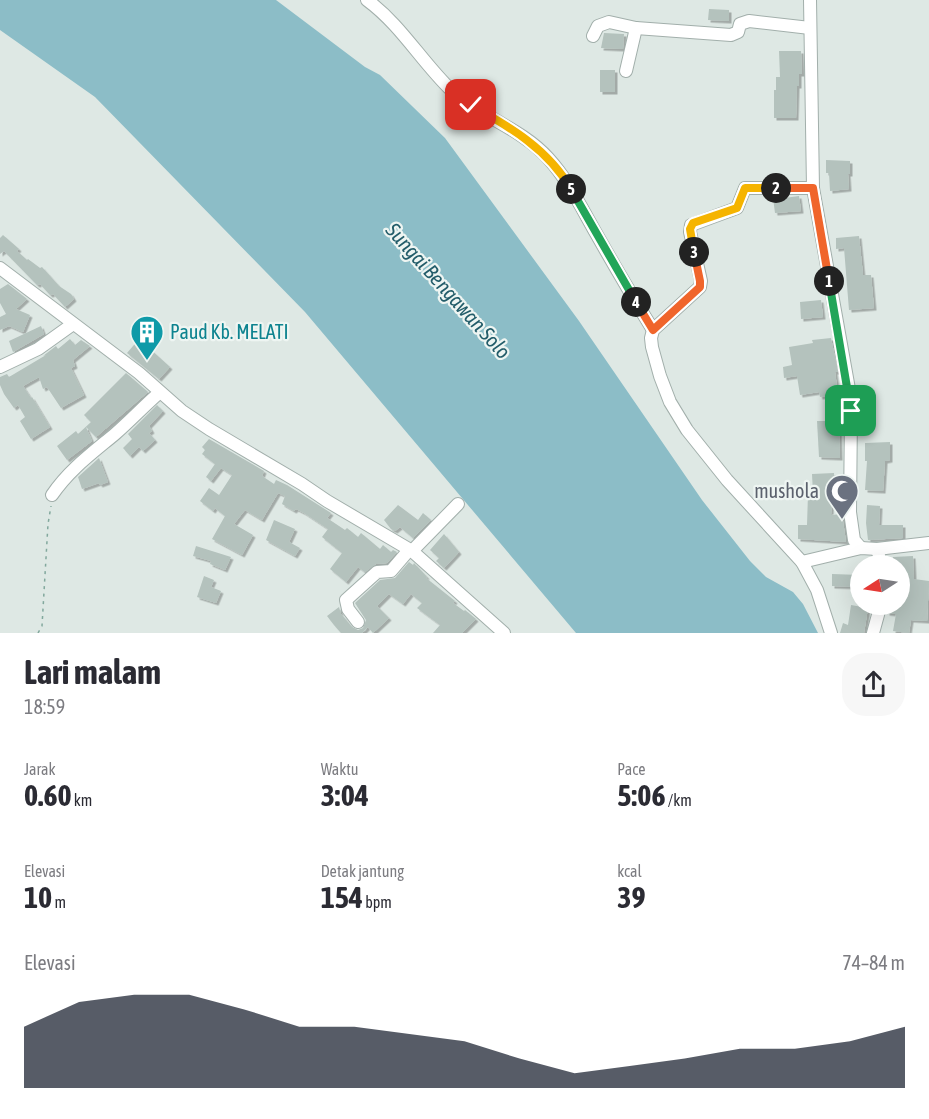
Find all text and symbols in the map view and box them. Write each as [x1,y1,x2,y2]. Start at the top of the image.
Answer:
pin [445,79,496,130]
icon: check [454,88,487,121]
pin: 2 [761,173,791,203]
pin: 5 [556,174,586,204]
text: 2 [772,179,780,197]
text: 5 [567,180,575,198]
water label: Sungai Bengawan Solo [381,217,516,363]
pin: 3 [679,237,709,267]
text: 3 [690,243,698,261]
pin: 1 [814,266,844,296]
text: 1 [825,272,833,290]
pin: 4 [621,287,651,317]
text: 4 [632,293,640,311]
building icon: Paud Kb. MELATI [129,314,165,361]
place label: Paud Kb. MELATI [170,320,289,343]
pin [825,385,876,436]
icon: arrive [834,394,867,427]
mosque icon: mushola [824,473,860,520]
place label: mushola [754,479,819,502]
north arrow [850,555,910,615]
map controls [850,555,910,615]
text: Lari malam [24,653,161,691]
button: share [842,653,905,716]
text: 18:59 [24,695,65,718]
text: Jarak [24,760,55,778]
text: Waktu [321,760,359,778]
text: Pace [617,760,645,778]
text: 0.60 [24,778,72,812]
text: 3:04 [321,778,369,812]
text: 5:06 [617,778,666,812]
text: km [72,791,92,809]
text: /km [666,791,692,809]
text: Elevasi [24,862,65,880]
text: Detak jantung [321,862,404,880]
text: kcal [617,862,642,880]
text: 10 [24,880,52,914]
text: 154 [321,880,363,914]
text: 39 [617,880,646,914]
text: m [52,893,66,911]
text: bpm [363,893,392,911]
text: Elevasi [24,951,76,974]
text: 74–84 m [842,951,905,974]

